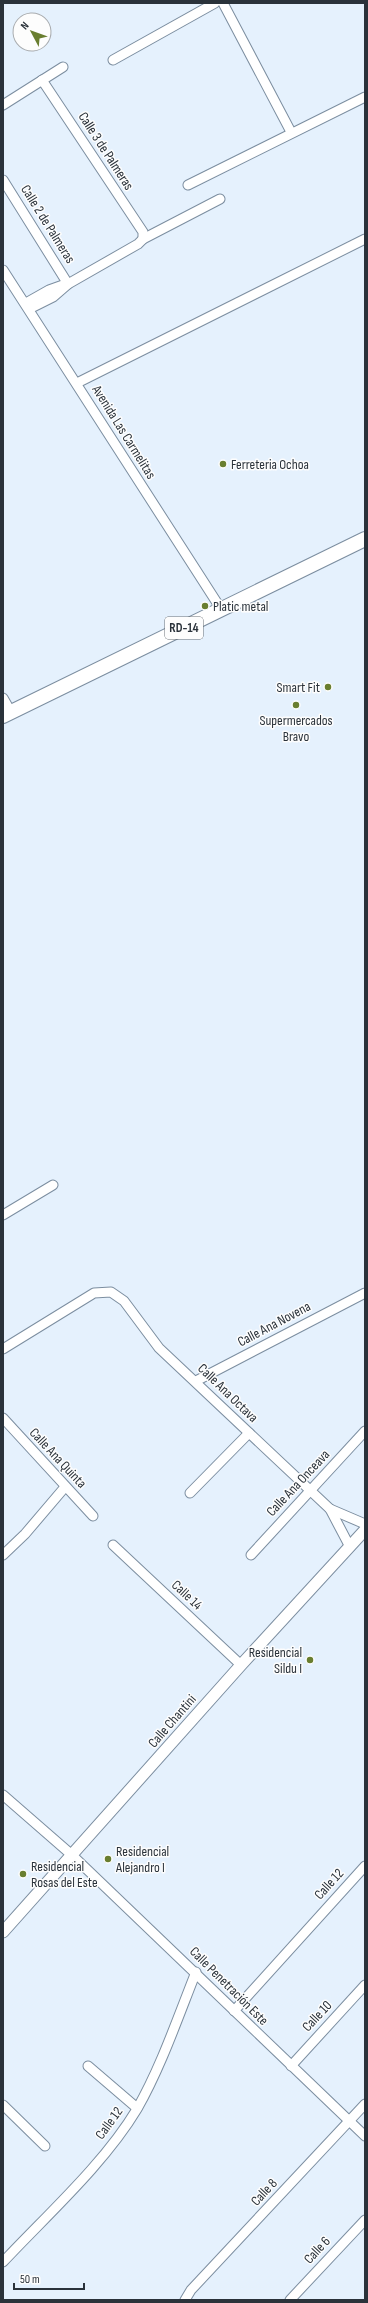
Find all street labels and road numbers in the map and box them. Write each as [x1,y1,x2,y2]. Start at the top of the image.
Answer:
street label: Calle 3 de Palmeras [75,109,137,193]
street label: Calle 2 de Palmeras [17,182,79,266]
street label: Avenida Las Carmelitas [88,381,160,482]
road number: RD-14 [165,617,203,639]
street label: Calle Ana Novena [235,1298,313,1350]
street label: Calle Ana Octava [194,1360,262,1426]
street label: Calle Ana Quinta [26,1424,90,1492]
street label: Calle Ana Onceava [263,1446,333,1520]
street label: Calle 14 [168,1577,206,1614]
street label: Calle Chantini [144,1691,200,1751]
street label: Calle 12 [311,1865,347,1903]
street label: Calle Penetración Este [186,1943,272,2029]
street label: Calle 10 [298,1997,336,2035]
street label: Calle 12 [92,2103,127,2142]
street label: Calle 8 [247,2175,281,2209]
street label: Calle 6 [300,2233,334,2267]

